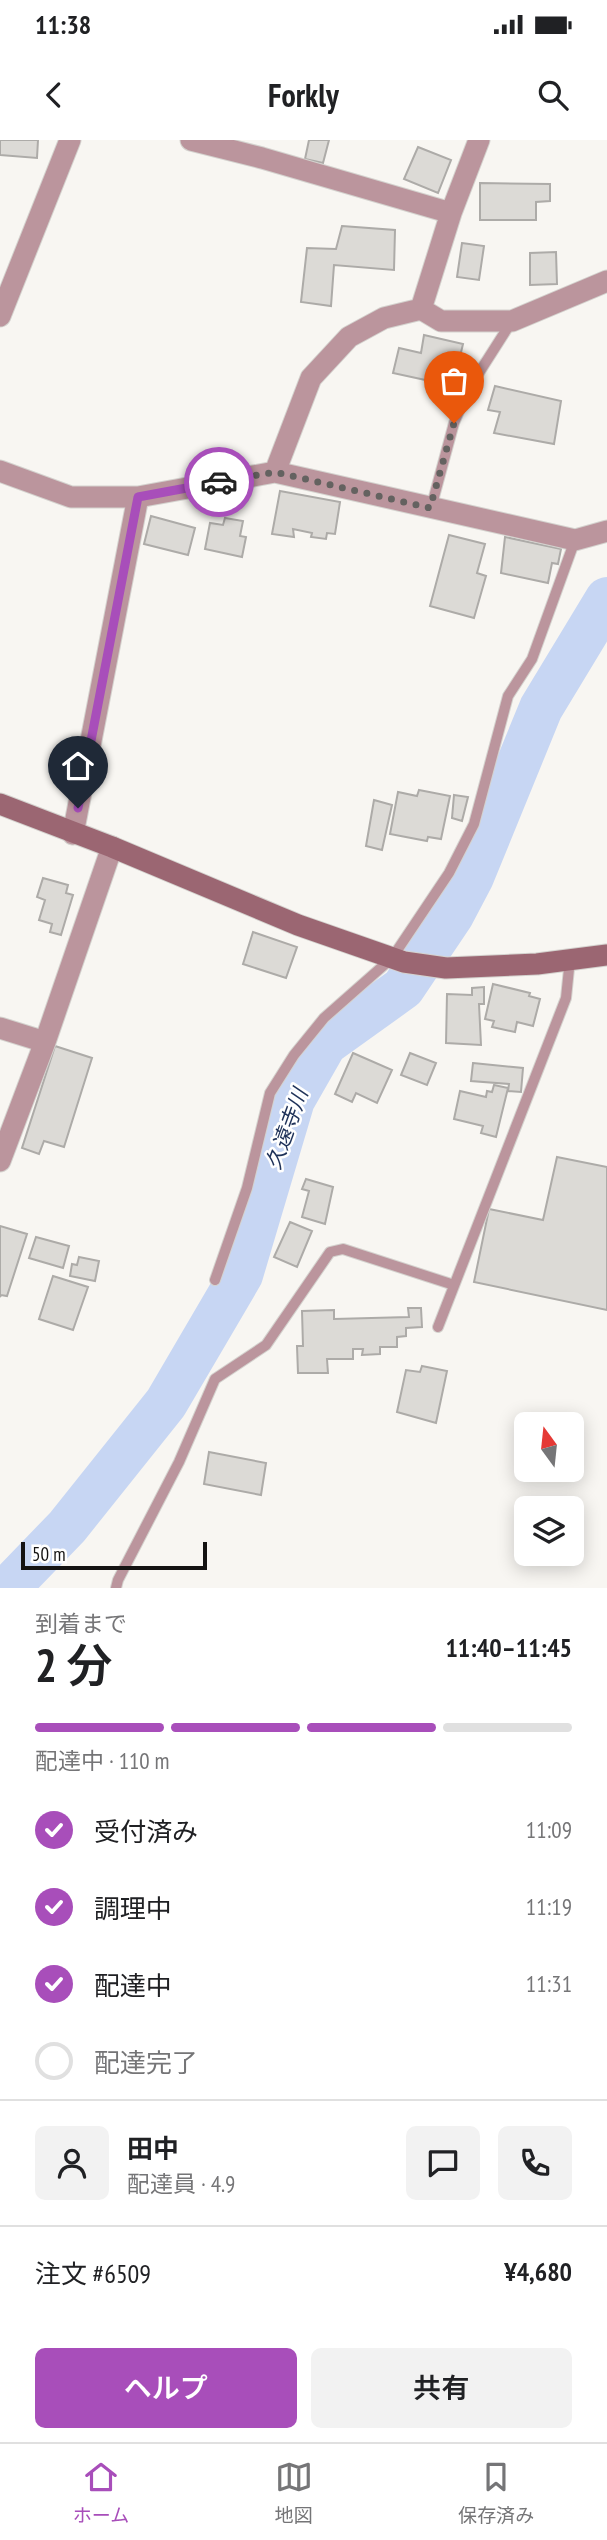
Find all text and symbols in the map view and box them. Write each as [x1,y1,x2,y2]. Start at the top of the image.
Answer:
text: 11:38 [35,8,91,41]
text: Forkly [268,74,339,116]
icon: back [35,76,73,114]
icon: search [534,76,572,114]
pin [424,351,484,423]
icon: bag [435,362,473,400]
courier [184,447,254,517]
icon: car [200,463,238,501]
pin [48,736,108,808]
icon: home [59,747,97,785]
water label: 久遠寺川 [259,1083,314,1173]
north arrow [514,1412,584,1482]
map controls [514,1412,584,1566]
button: layers [514,1496,584,1566]
scale bar [21,1539,206,1571]
text: 50 m [32,1542,66,1566]
text: 到着まで [35,1609,127,1638]
text: 11:40–11:45 [445,1631,572,1664]
text: 2 分 [35,1635,112,1695]
text: 配達中 · 110 m [35,1746,170,1775]
icon: check [35,1811,73,1849]
text: 受付済み [94,1815,198,1848]
text: 11:09 [526,1815,572,1844]
icon: check [35,1888,73,1926]
text: 調理中 [94,1892,172,1925]
text: 11:19 [526,1892,572,1921]
icon: check [35,1965,73,2003]
text: 配達中 [94,1969,172,2002]
text: 11:31 [526,1969,572,1998]
text: 配達完了 [94,2046,198,2079]
button: person [35,2126,109,2200]
button: chat [406,2126,480,2200]
button: phone [498,2126,572,2200]
text: 田中 [127,2132,179,2165]
text: 配達員 · 4.9 [127,2169,235,2198]
text: ¥4,680 [504,2255,572,2288]
text: 注文 #6509 [35,2257,151,2290]
button: ヘルプ [35,2348,297,2428]
button: 共有 [311,2348,572,2428]
tab: ホーム [73,2458,129,2527]
tab: 地図 [275,2458,313,2527]
tab: 保存済み [458,2458,534,2527]

